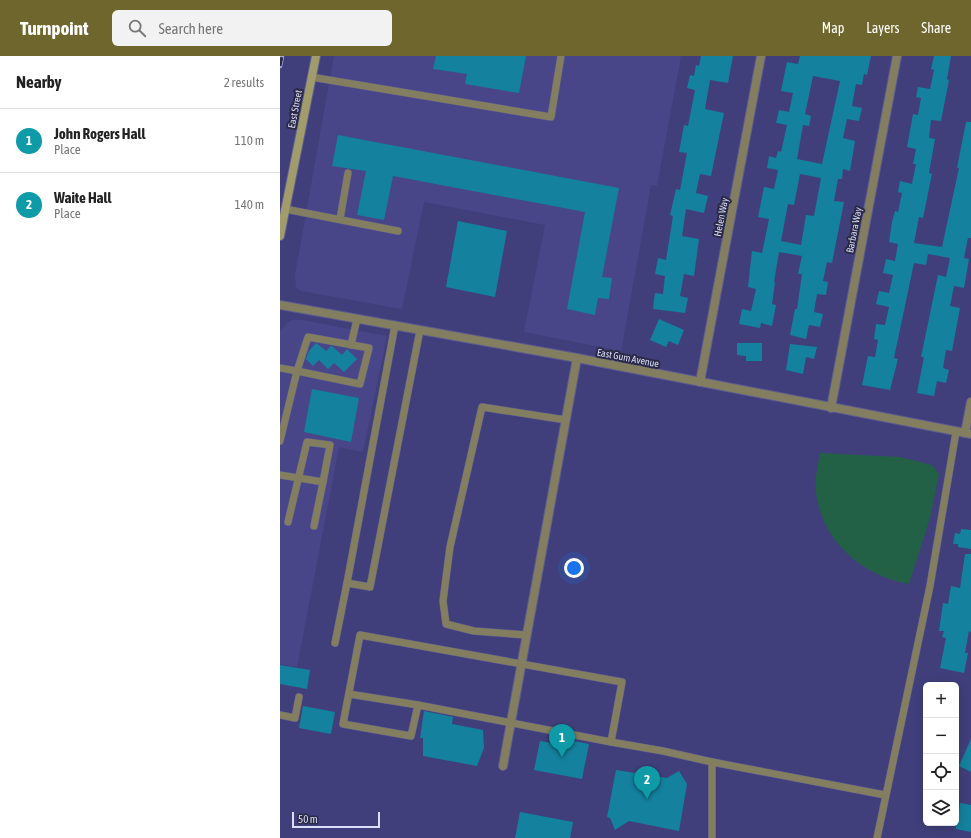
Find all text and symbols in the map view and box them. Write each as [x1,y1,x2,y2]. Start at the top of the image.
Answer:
search box [112,10,392,46]
text: Turnpoint [20,17,88,39]
icon: search [126,17,148,39]
text: Search here [158,20,223,37]
text: Map [822,20,844,36]
text: Layers [866,20,899,36]
text: Share [921,20,951,36]
text: Nearby [16,72,62,92]
text: 2 results [224,75,264,90]
street label: East Street [286,89,304,129]
text: John Rogers Hall [54,125,145,142]
text: 1 [26,133,32,148]
text: 110 m [235,133,264,148]
text: Place [54,142,81,157]
text: Waite Hall [54,189,112,206]
text: 2 [26,197,32,212]
text: 140 m [235,197,264,212]
street label: Helen Way [712,197,730,237]
text: Place [54,206,81,221]
street label: Barbara Way [844,206,864,254]
street label: East Gum Avenue [596,347,660,370]
your location [564,558,584,578]
map controls [923,682,959,826]
button: + [923,682,959,718]
button: − [923,718,959,754]
pin: 1 [549,724,575,757]
button: locate [923,754,959,790]
pin: 2 [634,766,660,799]
button: layers [923,790,959,826]
scale bar [292,810,380,829]
text: 50 m [298,813,318,825]

